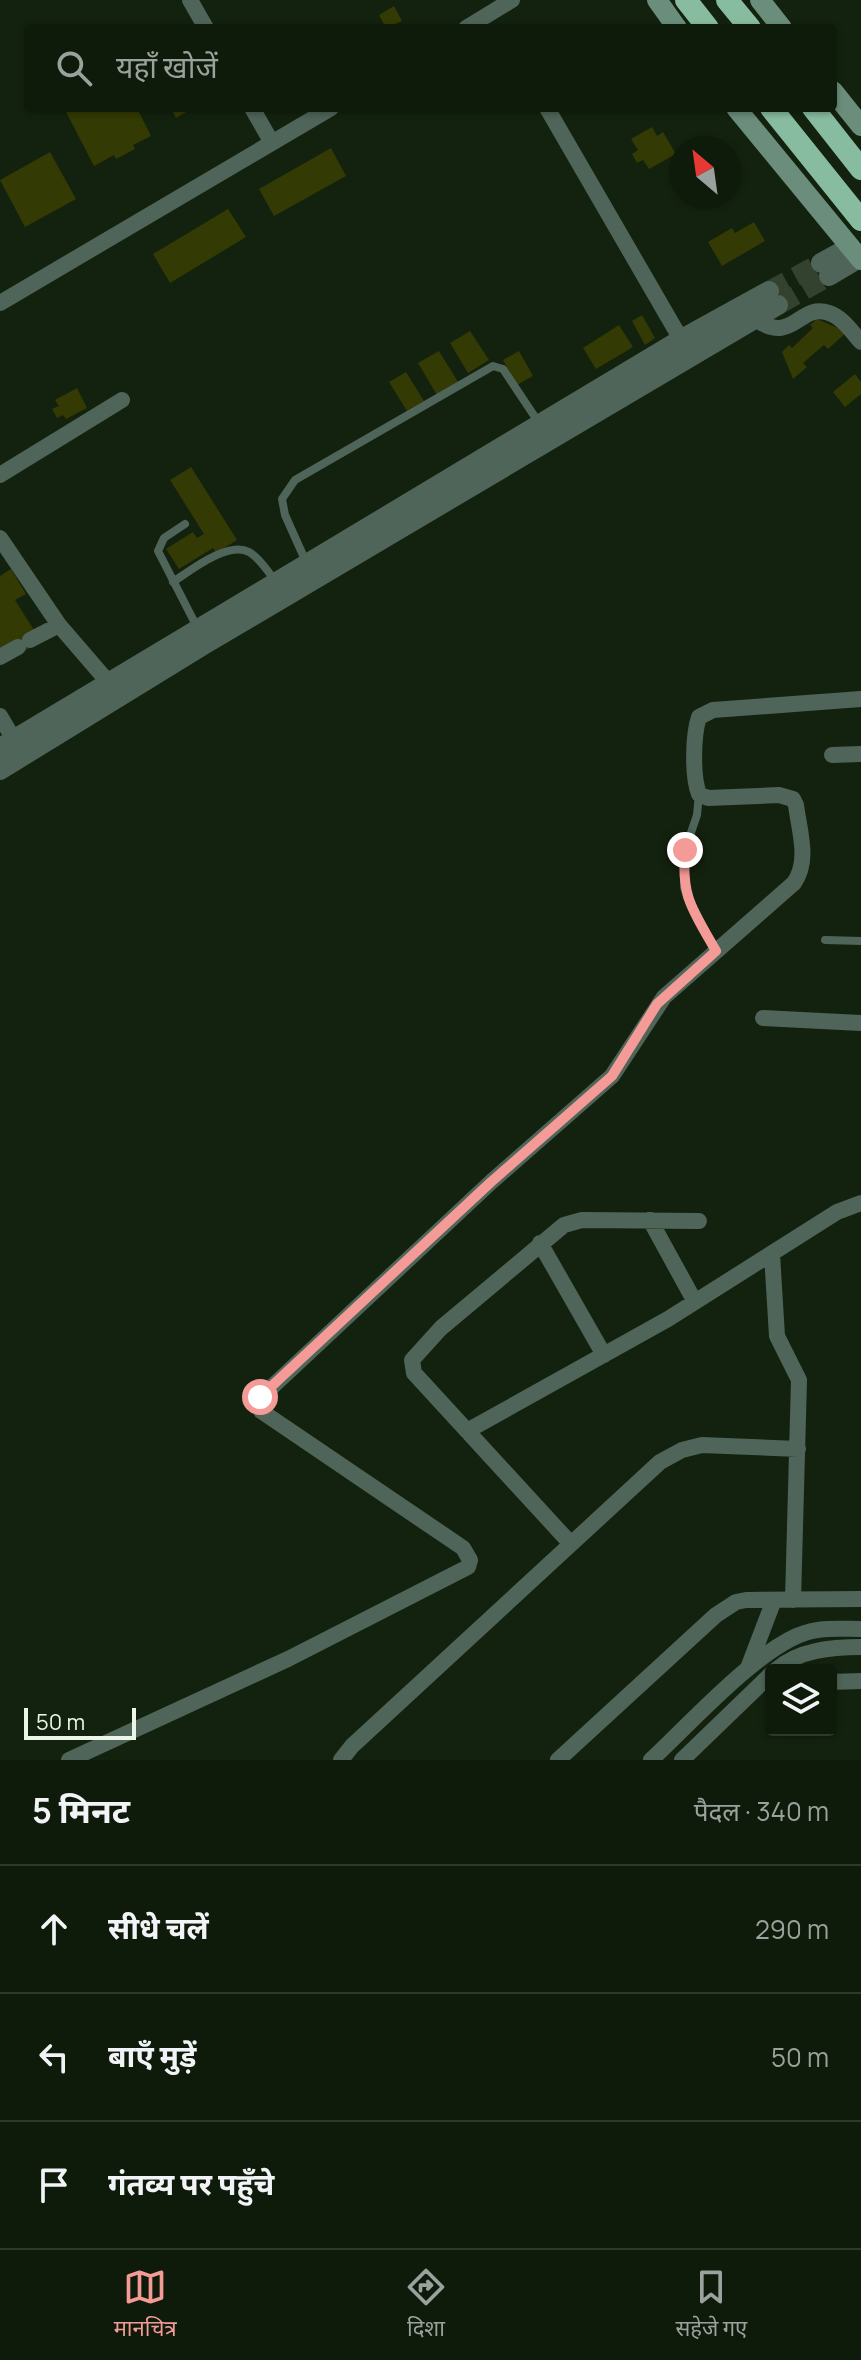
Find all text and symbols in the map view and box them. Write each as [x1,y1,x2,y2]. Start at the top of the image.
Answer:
search box [24,24,837,112]
icon: search [52,46,96,90]
text: यहाँ खोजें [116,46,218,87]
north arrow [669,136,741,208]
route end [667,832,703,868]
route start [242,1379,278,1415]
map controls [765,1664,837,1736]
button: layers [765,1664,837,1736]
scale bar [24,1704,136,1740]
text: 50 m [36,1707,85,1737]
text: 5 मिनट [32,1787,130,1833]
text: पैदल · 340 m [694,1793,829,1829]
icon: ahead [32,1907,76,1951]
text: सीधे चलें [108,1907,209,1948]
text: 290 m [755,1911,829,1947]
icon: left [32,2035,76,2079]
text: बाएँ मुड़ें [108,2035,196,2076]
text: 50 m [771,2039,829,2075]
icon: arrive [32,2163,76,2207]
text: गंतव्य पर पहुँचे [108,2163,274,2204]
tab: मानचित्र [114,2265,177,2345]
tab: दिशा [404,2265,448,2345]
tab: सहेजे गए [675,2265,747,2345]

